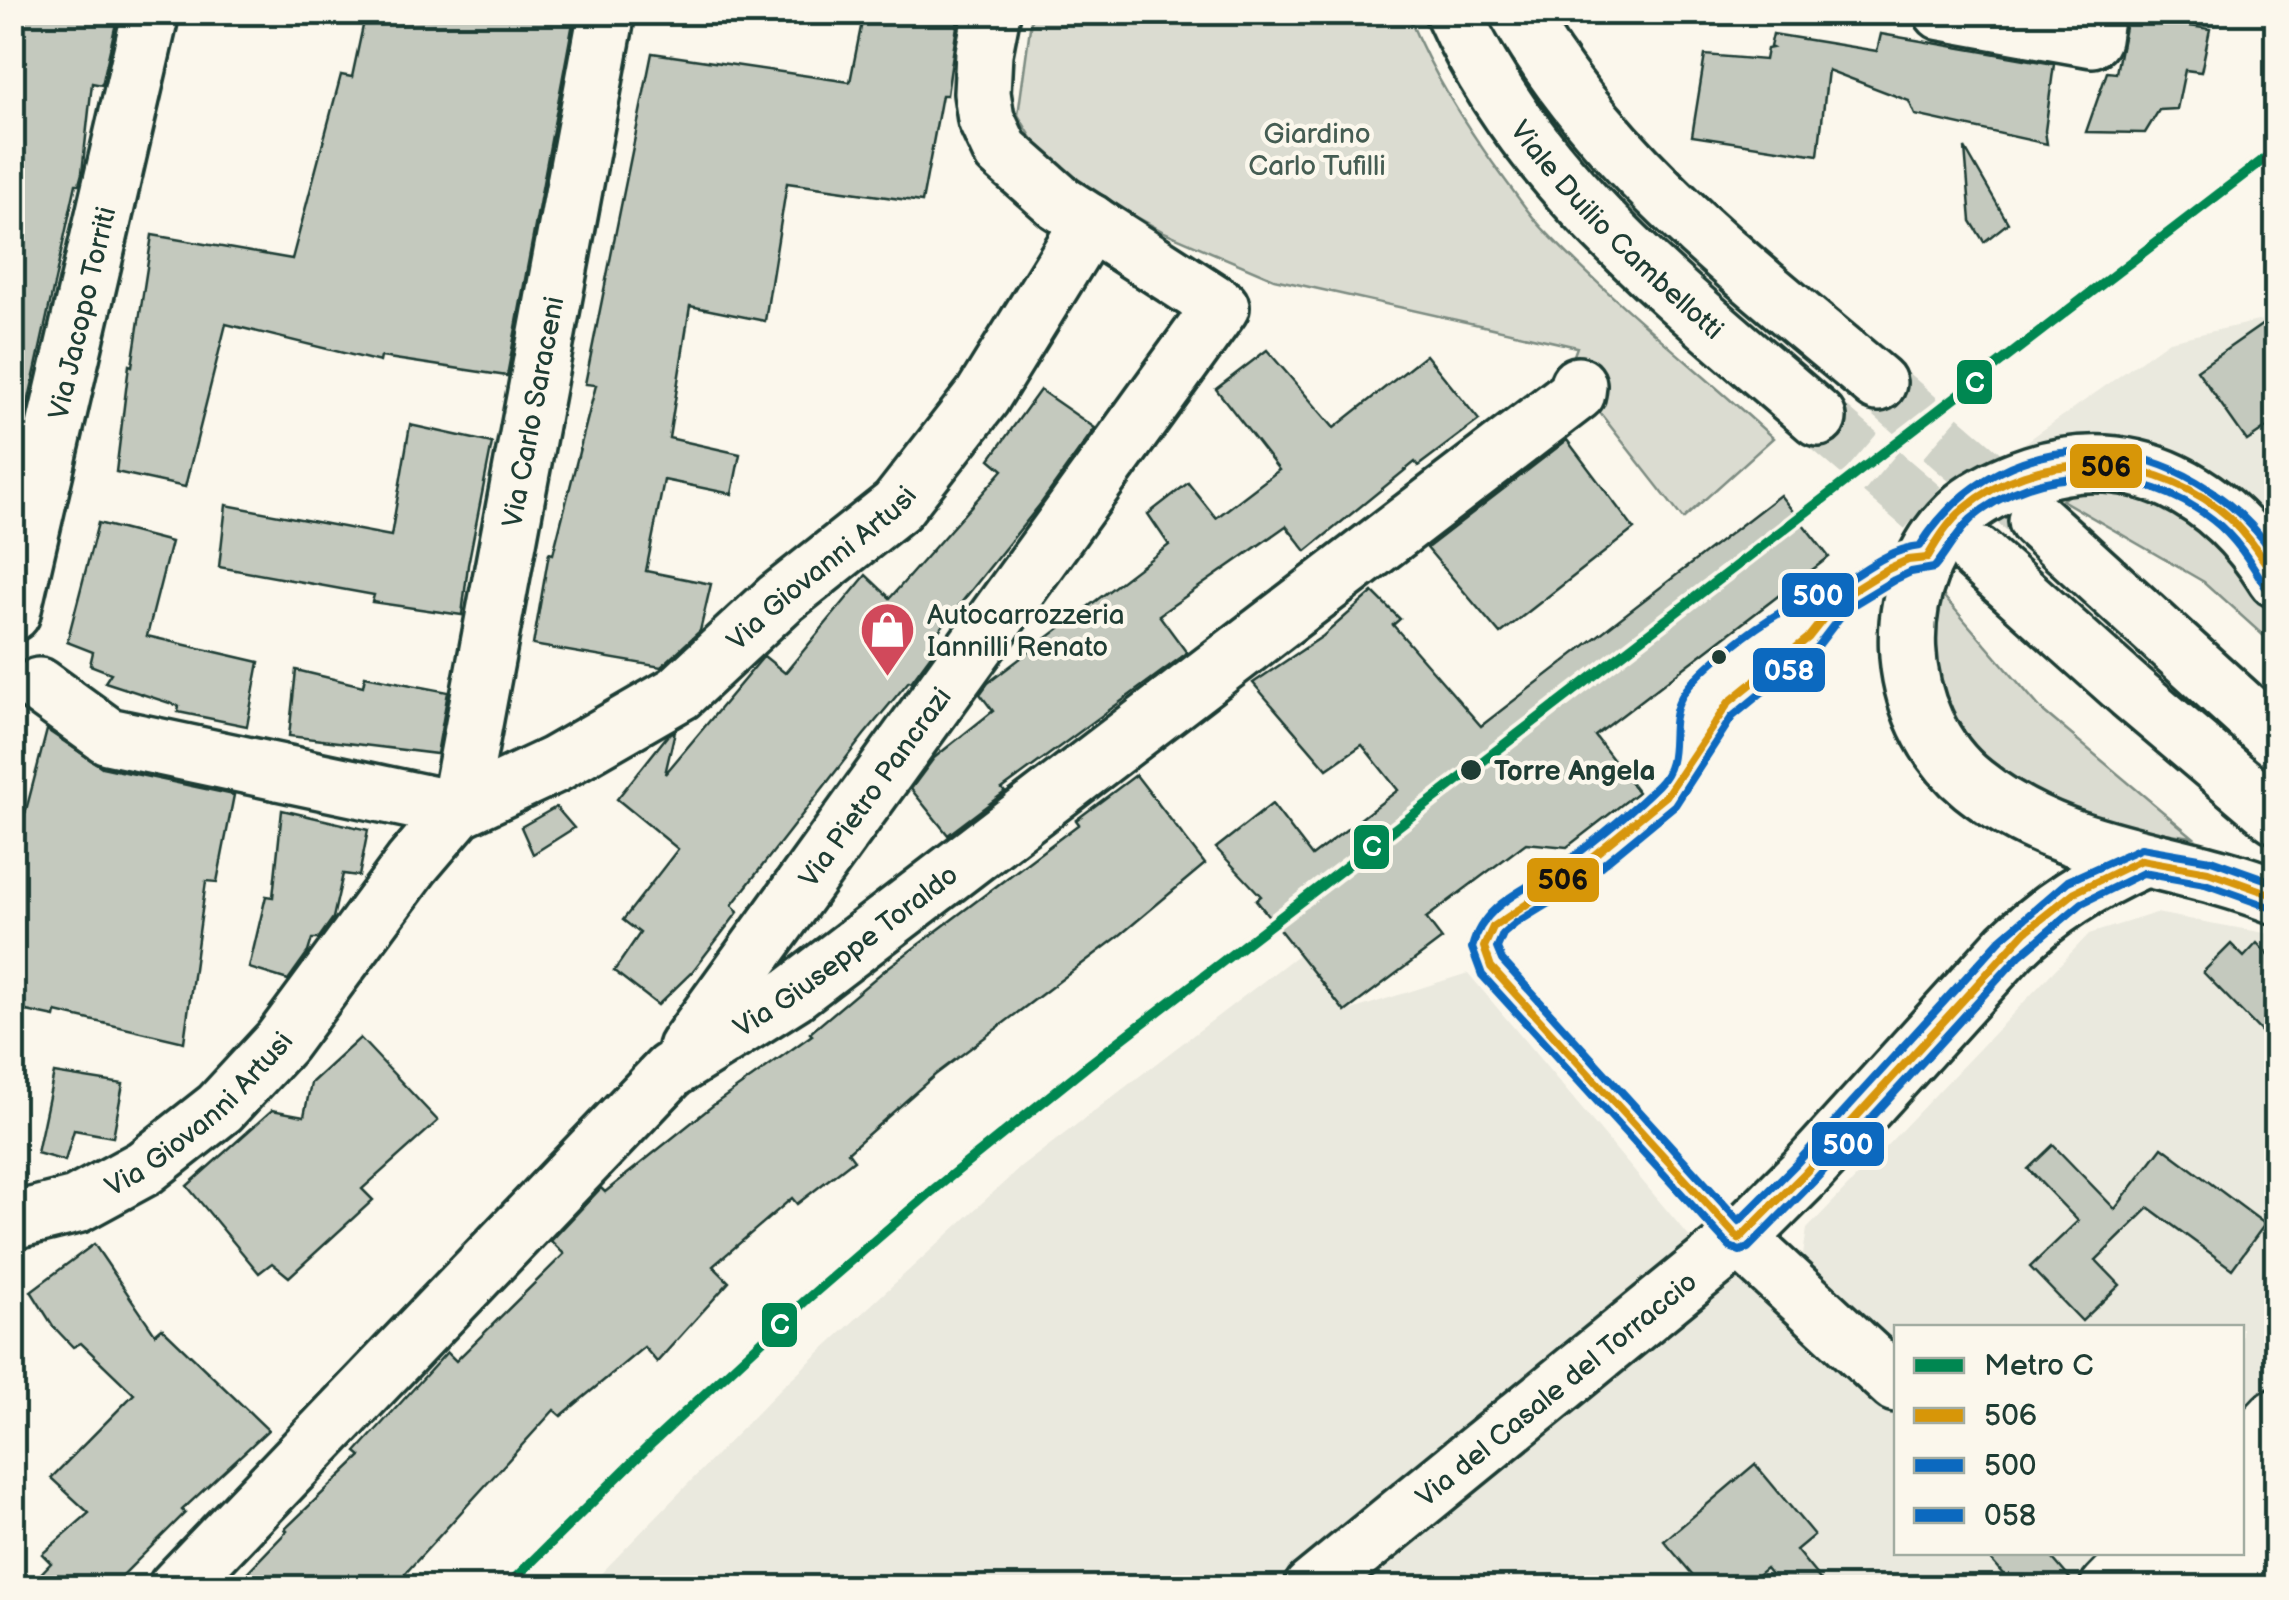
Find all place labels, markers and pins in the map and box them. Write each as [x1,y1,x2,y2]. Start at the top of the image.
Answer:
place label: Autocarrozzeria Iannilli Renato [927,599,1125,664]
shop icon: Autocarrozzeria Iannilli Renato [858,600,918,679]
unlabelled marker [1709,647,1729,667]
place label: Torre Angela [1494,755,1655,788]
marker: Torre Angela [1458,757,1484,783]

